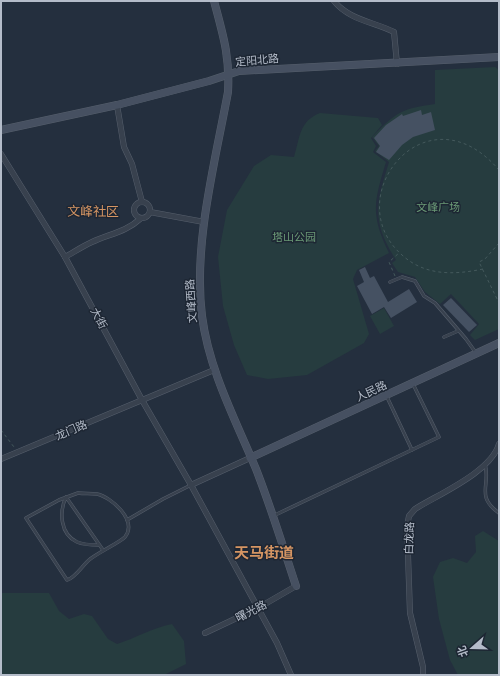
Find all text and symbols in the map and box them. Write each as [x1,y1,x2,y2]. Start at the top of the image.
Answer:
street label: 定阳北路 [234,51,280,69]
park label: 文峰广场 [416,200,460,214]
district label: 文峰社区 [67,203,119,220]
park label: 塔山公园 [272,230,316,244]
street label: 文峰西路 [182,279,200,323]
street label: 大街 [88,305,110,331]
street label: 人民路 [353,378,389,404]
street label: 龙门路 [53,417,89,443]
street label: 白龙路 [401,521,417,555]
district label: 天马街道 [234,543,294,562]
street label: 曙光路 [233,597,269,625]
north arrow [452,628,492,668]
text: 北 [454,644,471,659]

